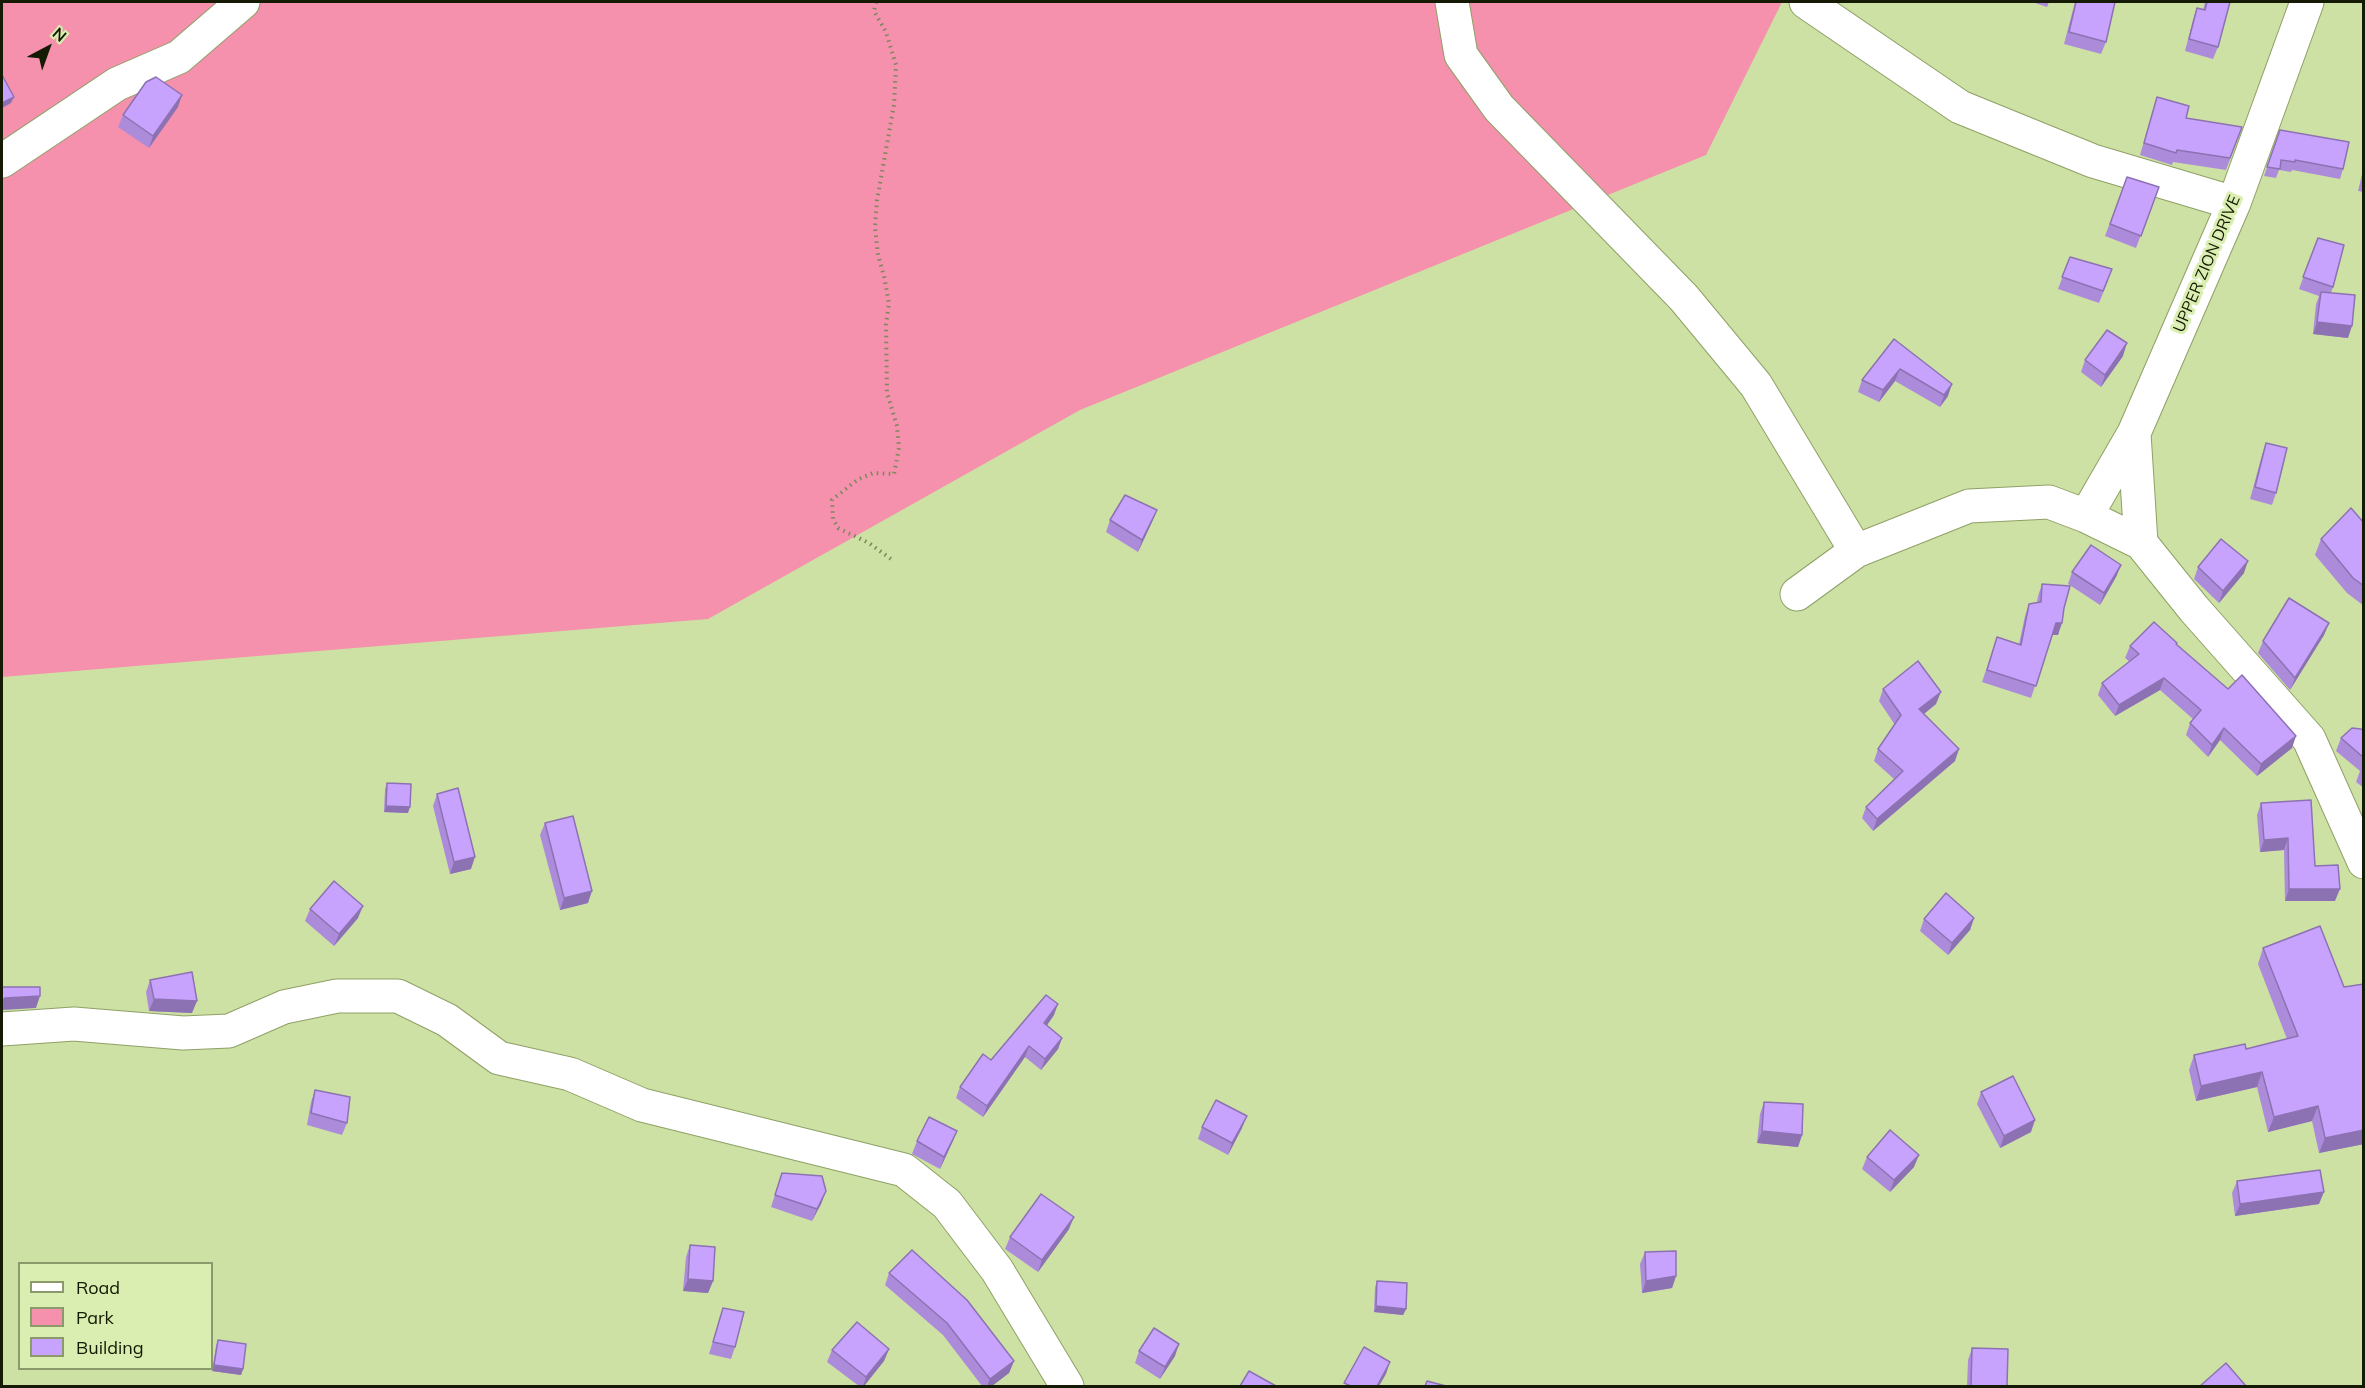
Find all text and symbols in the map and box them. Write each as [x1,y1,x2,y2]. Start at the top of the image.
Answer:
north arrow [18,18,78,78]
text: N [49,23,71,46]
street label: UPPER ZION DRIVE [2169,193,2245,335]
legend [18,1262,213,1370]
text: Road [76,1276,120,1299]
text: Park [76,1306,114,1329]
text: Building [76,1336,144,1359]

